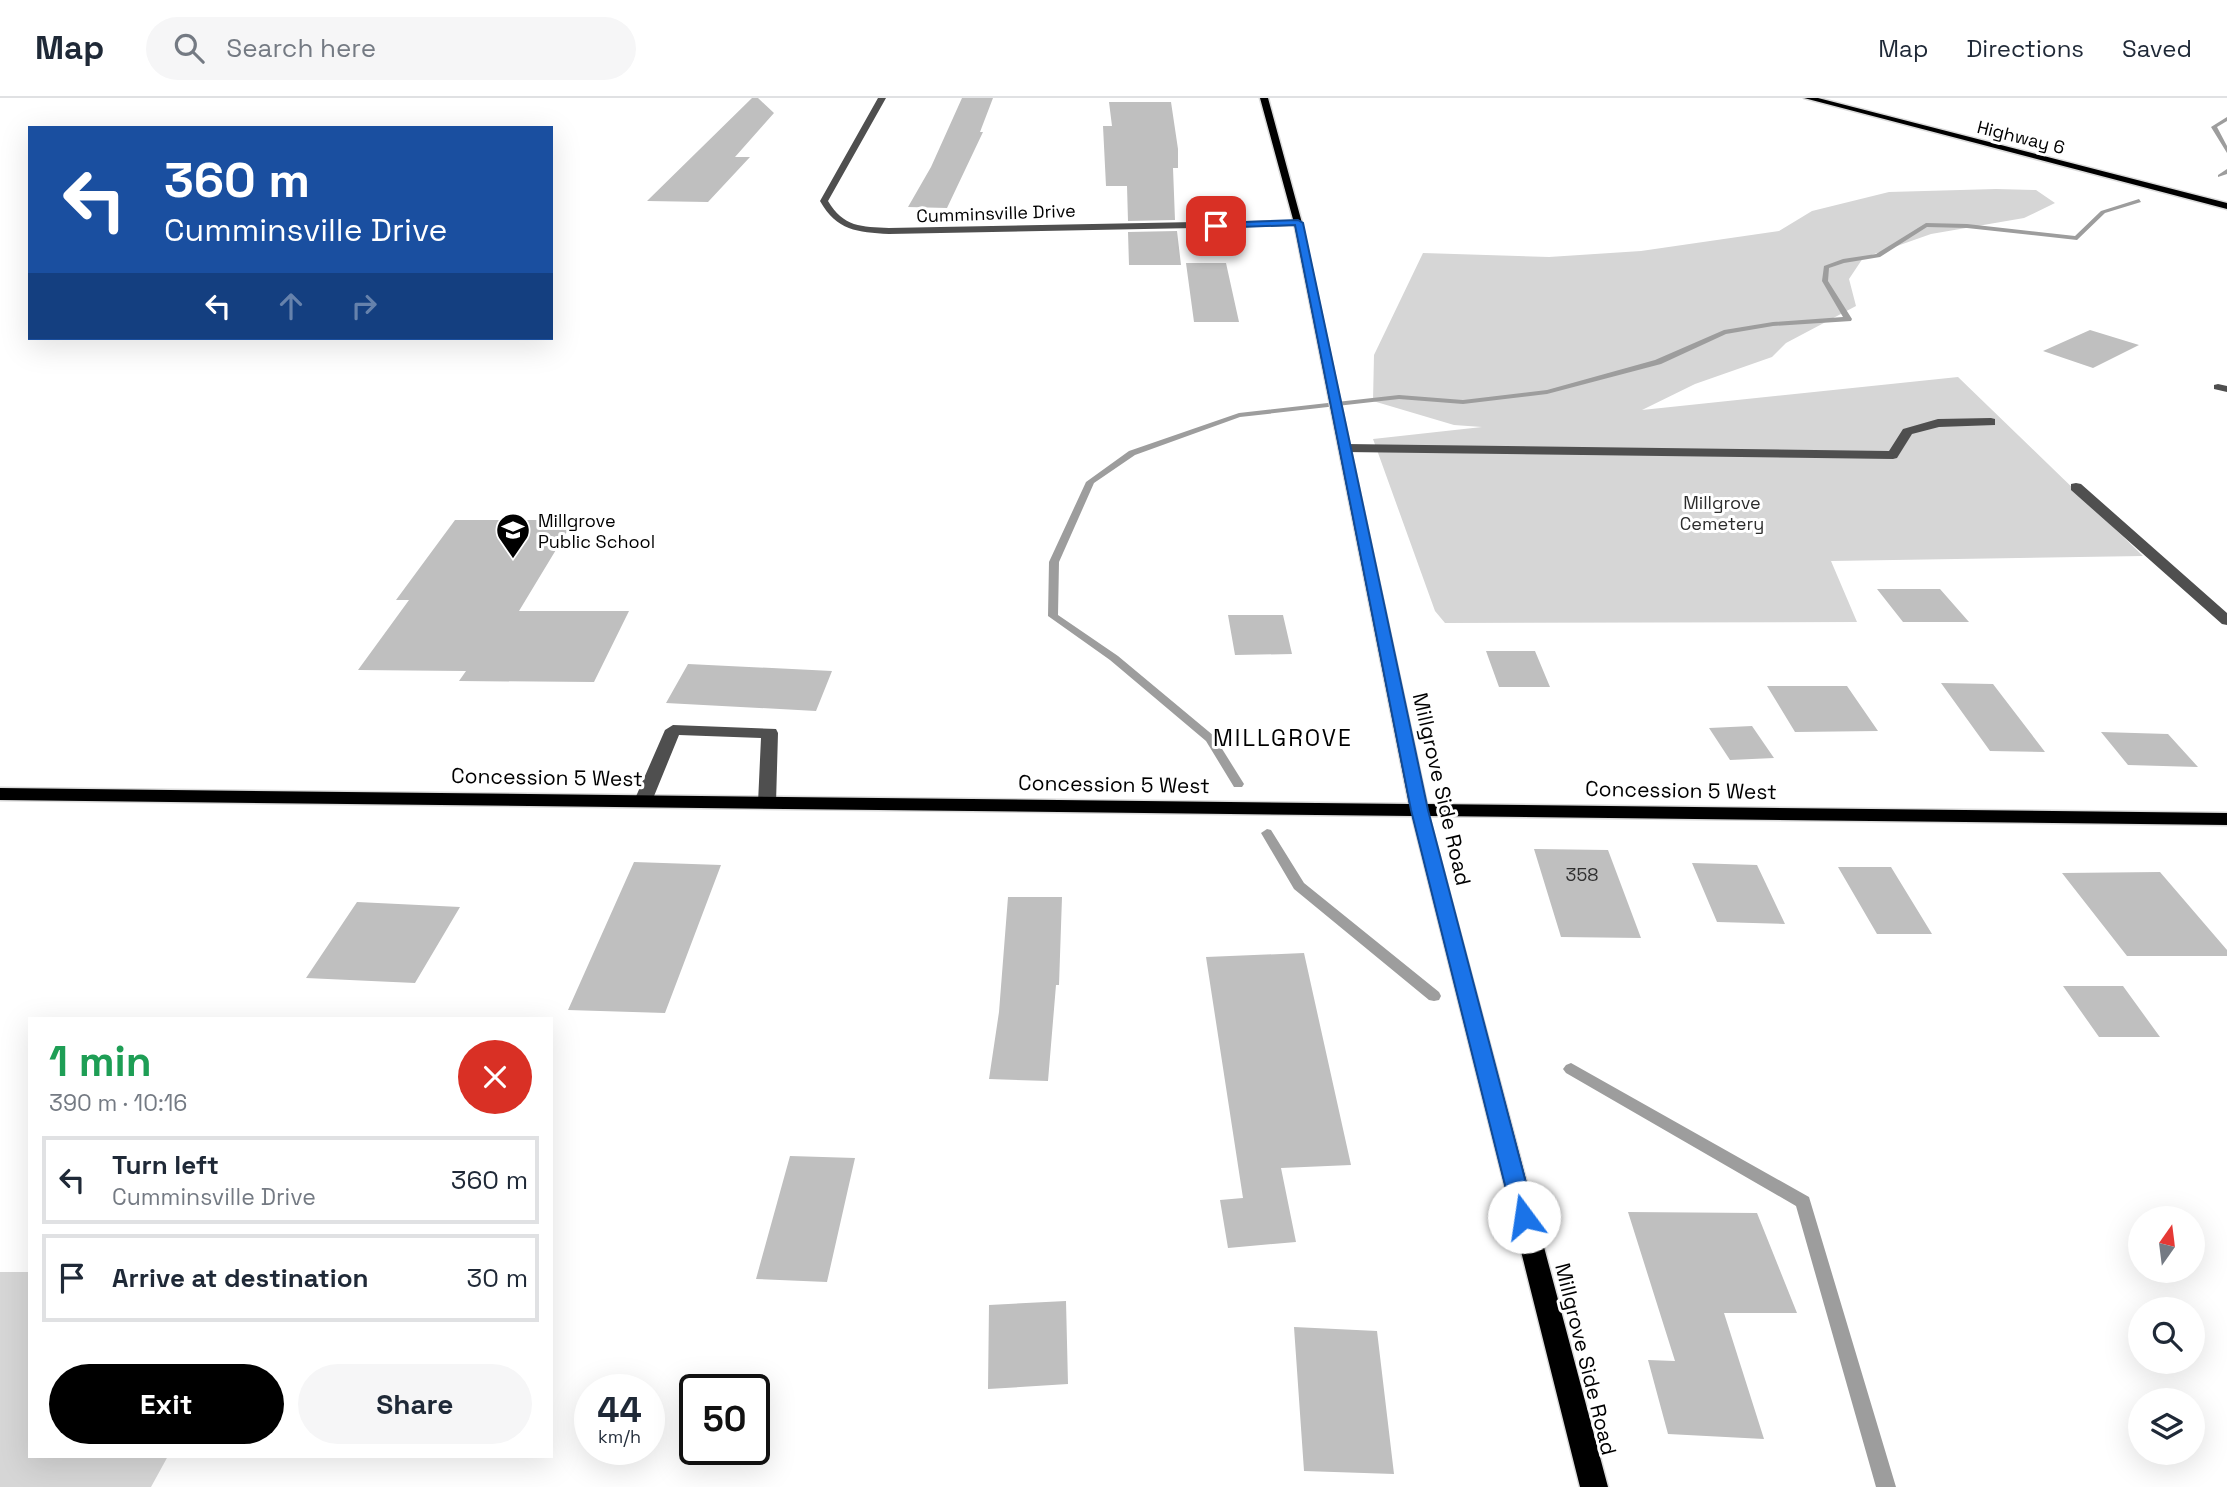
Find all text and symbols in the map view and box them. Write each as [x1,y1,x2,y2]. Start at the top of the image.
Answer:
search box [146,17,636,80]
text: Map [35,27,104,69]
icon: search [170,29,208,67]
text: Search here [226,31,376,65]
text: Map [1878,33,1928,64]
text: Directions [1966,33,2084,64]
text: Saved [2122,33,2192,64]
street label: Highway 6 [1975,115,2067,159]
text: 360 m [164,149,310,211]
icon: left [49,154,140,245]
pin [1186,196,1246,256]
street label: Cumminsville Drive [916,199,1076,227]
icon: arrive [1197,207,1235,245]
text: Cumminsville Drive [164,210,448,250]
icon: left [199,287,237,325]
icon: ahead [272,287,310,325]
icon: right [345,287,383,325]
park label: Millgrove Cemetery [1680,491,1764,535]
place label: Millgrove Public School [538,509,655,553]
school or university icon: Millgrove Public School [494,511,532,560]
street label: Millgrove Side Road [1407,690,1477,888]
district label: MILLGROVE [1213,723,1353,753]
street label: Concession 5 West [451,762,643,792]
street label: Concession 5 West [1018,769,1210,799]
street label: Concession 5 West [1585,775,1777,805]
house number: 358 [1566,863,1598,886]
text: 1 min [49,1035,152,1088]
button: close [458,1040,532,1114]
text: 390 m · 10:16 [49,1088,187,1118]
text: Turn left [112,1148,219,1182]
icon: left [53,1161,91,1199]
text: 360 m [451,1163,528,1197]
position arrow [1487,1180,1561,1254]
text: Cumminsville Drive [112,1182,316,1212]
north arrow [2128,1206,2205,1283]
map controls [2128,1206,2205,1465]
icon: arrive [53,1259,91,1297]
street label: Millgrove Side Road [1549,1260,1623,1458]
text: Arrive at destination [112,1261,369,1295]
text: 30 m [467,1261,528,1295]
button: search [2128,1297,2205,1374]
button: Exit [49,1364,284,1444]
button: Share [298,1364,532,1444]
speed limit sign: 50 [679,1374,770,1465]
text: 44 [597,1388,642,1432]
button: layers [2128,1388,2205,1465]
text: km/h [598,1425,641,1448]

